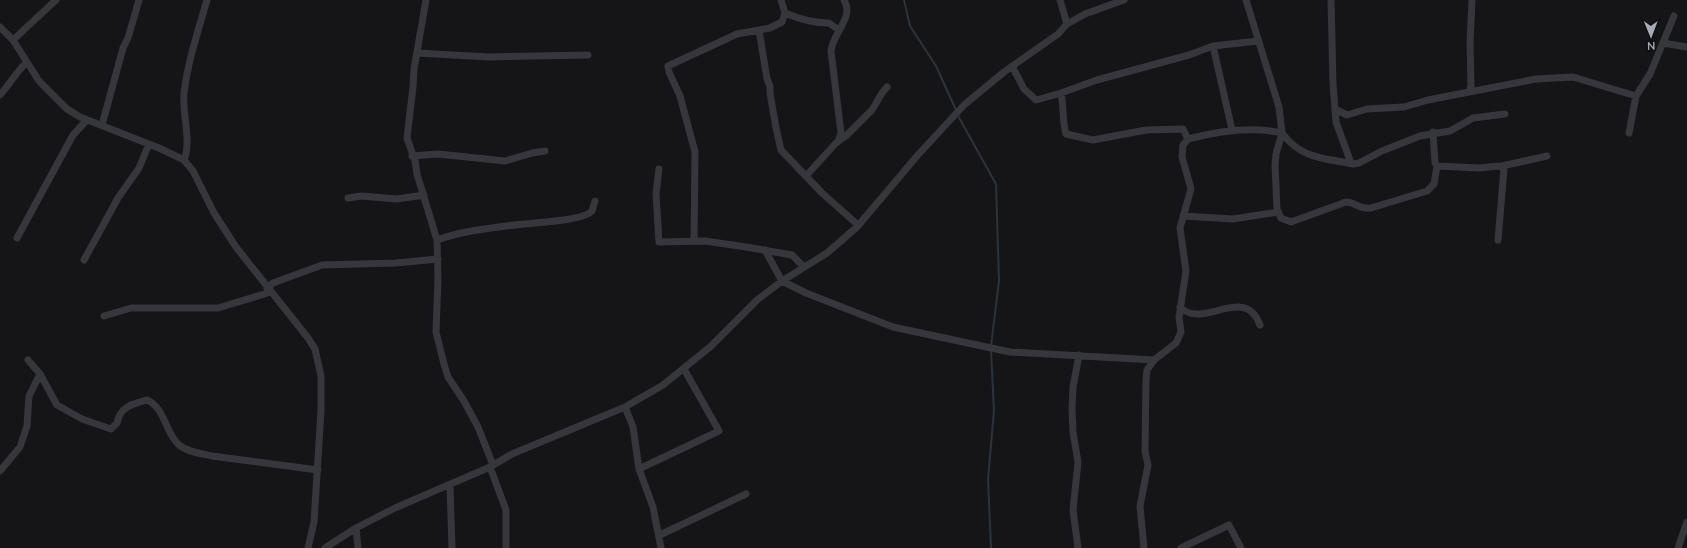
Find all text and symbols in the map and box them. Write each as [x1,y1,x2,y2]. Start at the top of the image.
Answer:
north arrow [1631,16,1671,56]
text: N [1647,38,1655,53]

